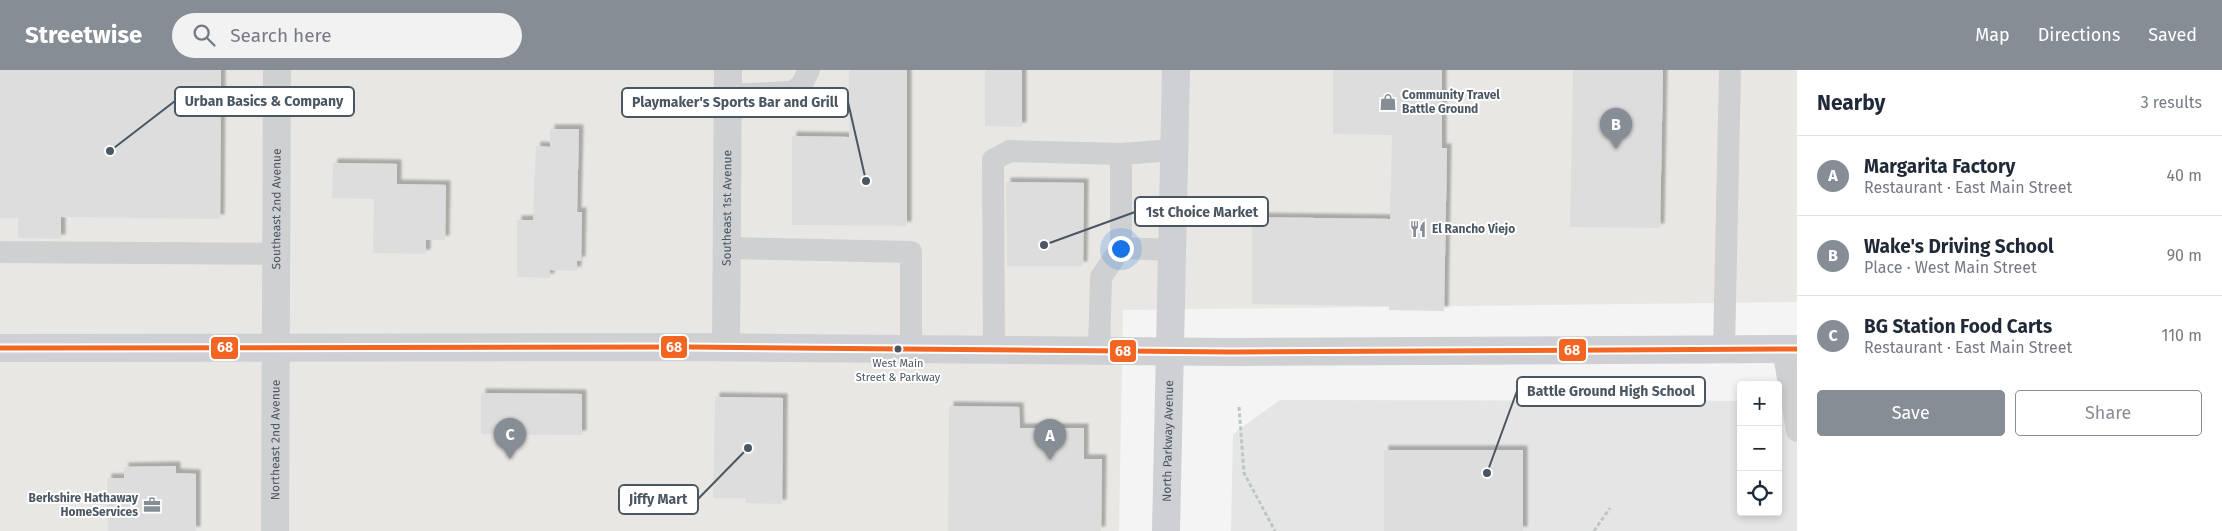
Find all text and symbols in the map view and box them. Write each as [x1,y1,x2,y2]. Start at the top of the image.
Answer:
search box [172,13,522,58]
text: Streetwise [25,21,142,49]
icon: search [190,21,218,49]
text: Search here [230,24,332,47]
text: Map [1975,24,2010,46]
text: Directions [2038,24,2120,46]
text: Saved [2148,24,2197,46]
callout: Urban Basics & Company [175,87,354,116]
callout: Playmaker's Sports Bar and Grill [622,88,848,117]
place label: Community Travel Battle Ground [1402,88,1500,116]
text: Nearby [1817,90,1885,116]
shop icon: Community Travel Battle Ground [1378,92,1398,112]
text: Urban Basics & Company [185,93,344,110]
text: 3 results [2141,93,2202,112]
text: Playmaker's Sports Bar and Grill [632,94,839,111]
pin: B [1600,108,1632,149]
street label: Southeast 2nd Avenue [269,148,284,270]
street label: Southeast 1st Avenue [720,150,734,266]
text: Margarita Factory [1864,155,2015,178]
text: A [1828,166,1838,185]
text: 40 m [2167,166,2202,185]
text: Restaurant · East Main Street [1864,178,2072,197]
callout: 1st Choice Market [1135,197,1268,226]
text: 1st Choice Market [1146,204,1259,221]
restaurant icon: El Rancho Viejo [1408,219,1428,239]
place label: El Rancho Viejo [1432,222,1515,236]
text: Wake's Driving School [1864,235,2054,258]
your location [1108,236,1134,262]
text: B [1828,246,1838,265]
text: 90 m [2167,246,2202,265]
text: Place · West Main Street [1864,258,2037,277]
text: BG Station Food Carts [1864,315,2052,338]
text: C [1828,326,1838,345]
text: 110 m [2161,326,2202,345]
line badge: 68 [660,335,688,359]
line badge: 68 [210,336,239,360]
line badge: 68 [1558,338,1587,362]
text: Restaurant · East Main Street [1864,338,2072,357]
text: 68 [217,339,233,356]
text: 68 [666,339,682,356]
line badge: 68 [1109,339,1137,363]
text: 68 [1564,342,1580,359]
text: 68 [1115,343,1131,360]
marker: West Main Street & Parkway [893,344,903,354]
place label: West Main Street & Parkway [856,357,941,384]
callout: Battle Ground High School [1517,377,1705,406]
street label: Northeast 2nd Avenue [268,380,283,500]
street label: North Parkway Avenue [1160,380,1176,502]
map controls [1737,381,1782,516]
button: + [1737,381,1782,426]
text: Battle Ground High School [1527,383,1696,400]
button: Save [1817,390,2005,436]
button: Share [2015,390,2202,436]
pin: C [494,418,526,459]
pin: A [1034,419,1066,460]
button: − [1737,426,1782,471]
button: locate [1737,471,1782,516]
callout: Jiffy Mart [619,485,698,514]
place label: Berkshire Hathaway HomeServices [28,491,139,519]
text: Jiffy Mart [628,491,688,508]
office icon: Berkshire Hathaway HomeServices [142,495,162,515]

